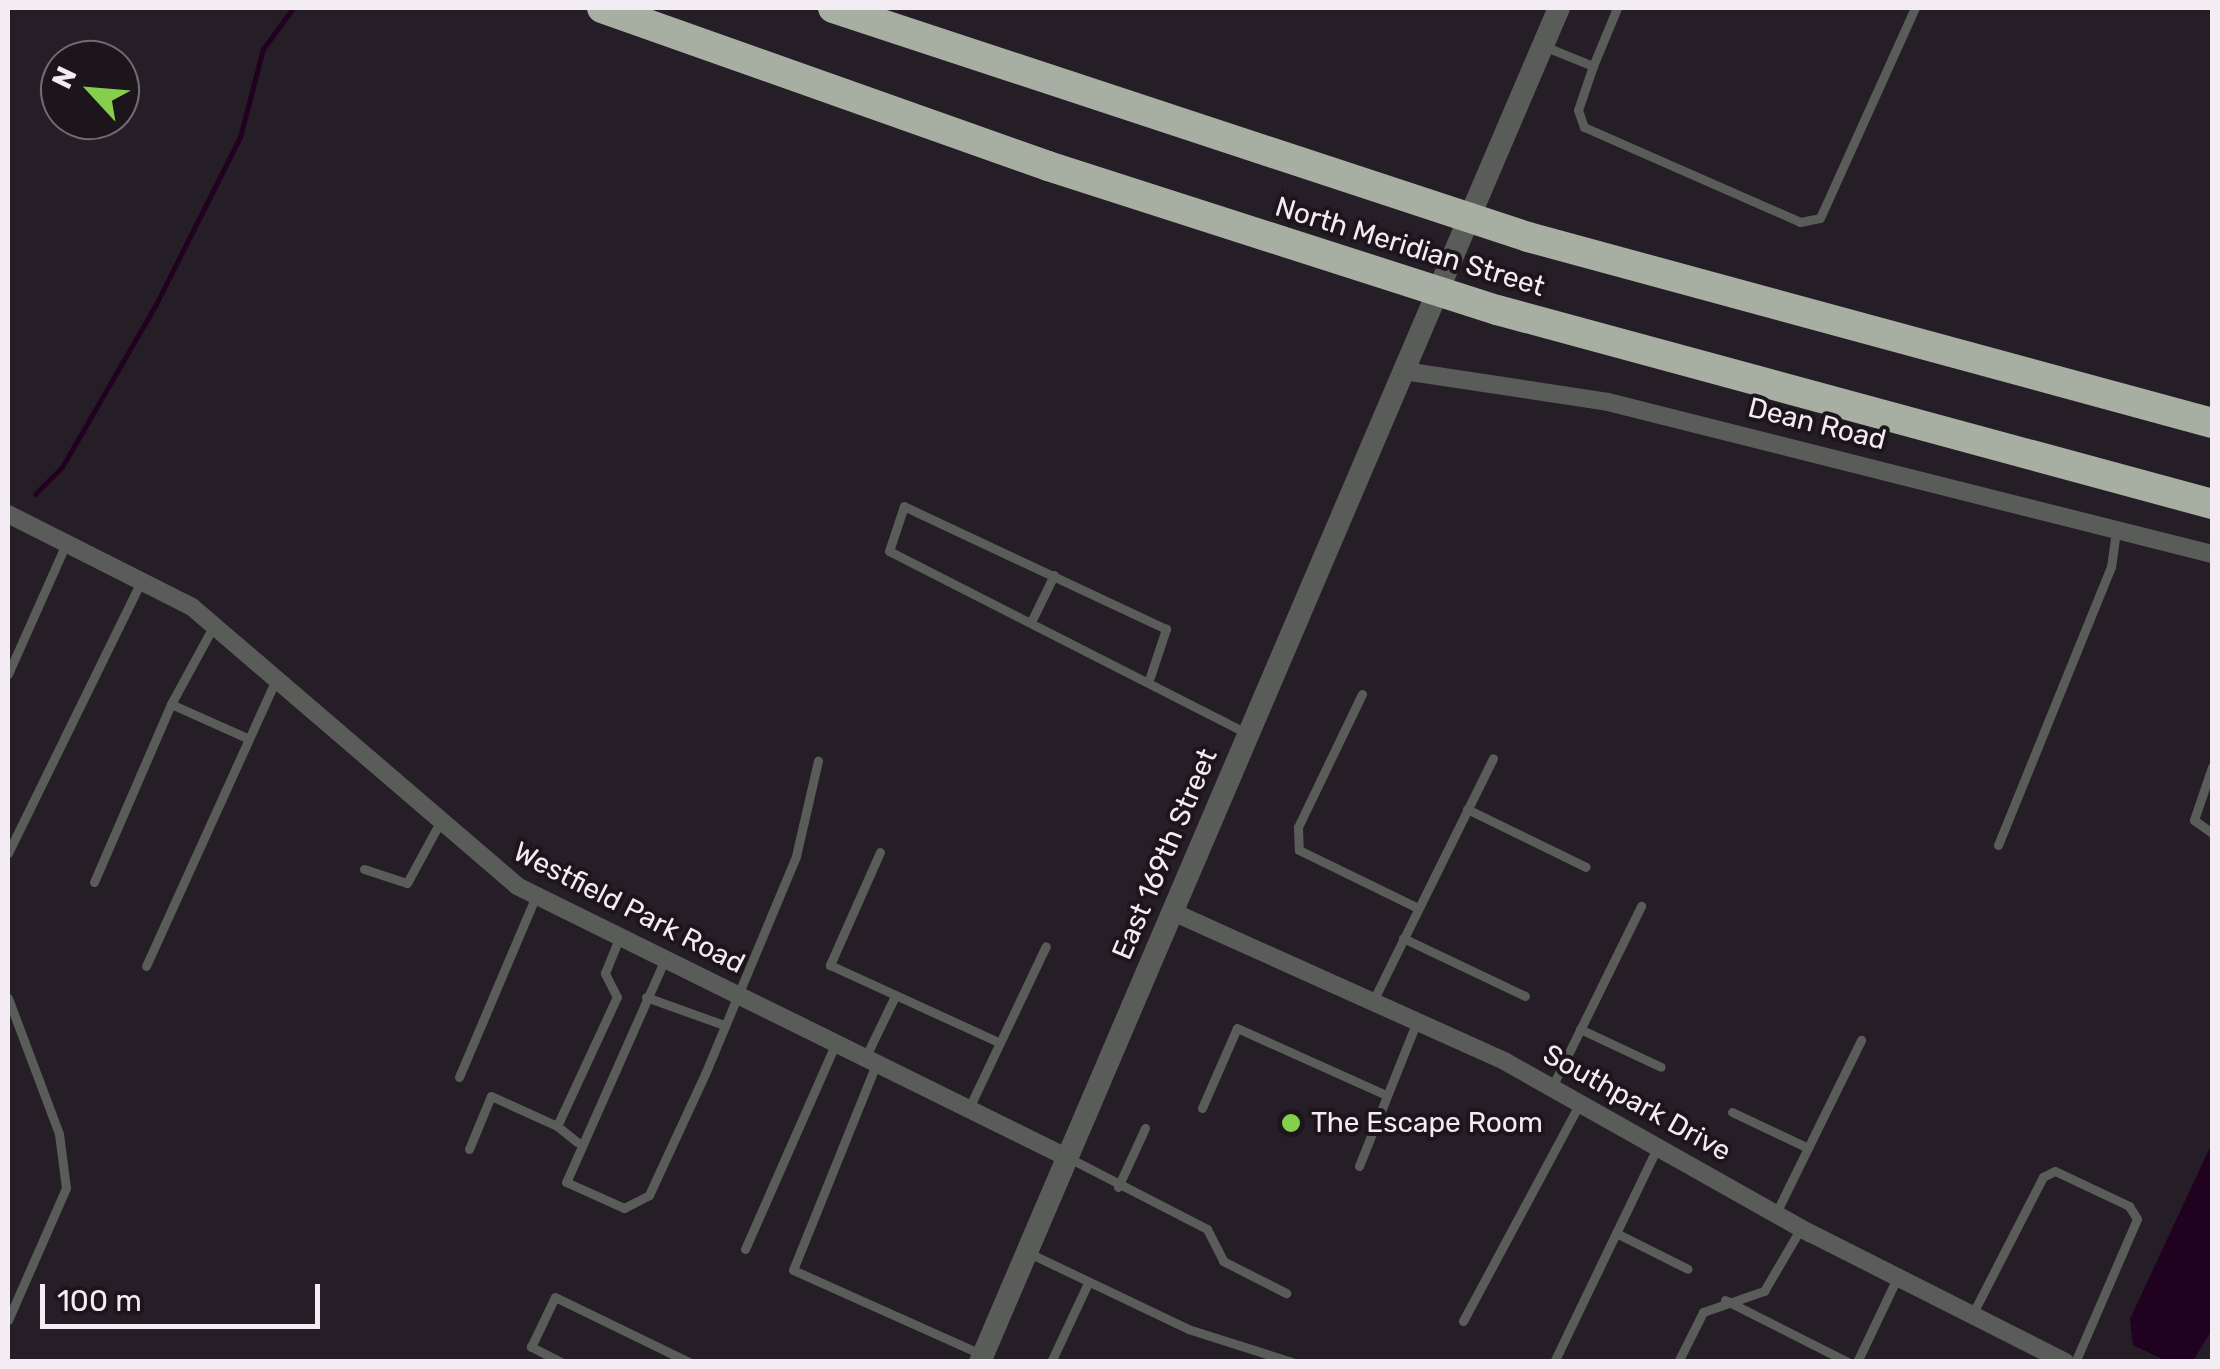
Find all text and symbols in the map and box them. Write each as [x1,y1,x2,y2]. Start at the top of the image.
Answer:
north arrow [40,40,140,140]
text: N [45,61,84,94]
street label: North Meridian Street [1271,190,1549,304]
street label: Dean Road [1745,391,1889,457]
street label: East 169th Street [1105,744,1225,964]
street label: Westfield Park Road [508,835,750,981]
street label: Southpark Drive [1537,1037,1737,1169]
place label: The Escape Room [1311,1106,1543,1140]
marker: The Escape Room [1280,1112,1302,1134]
scale bar [45,1264,325,1326]
text: 100 m [57,1283,142,1319]

